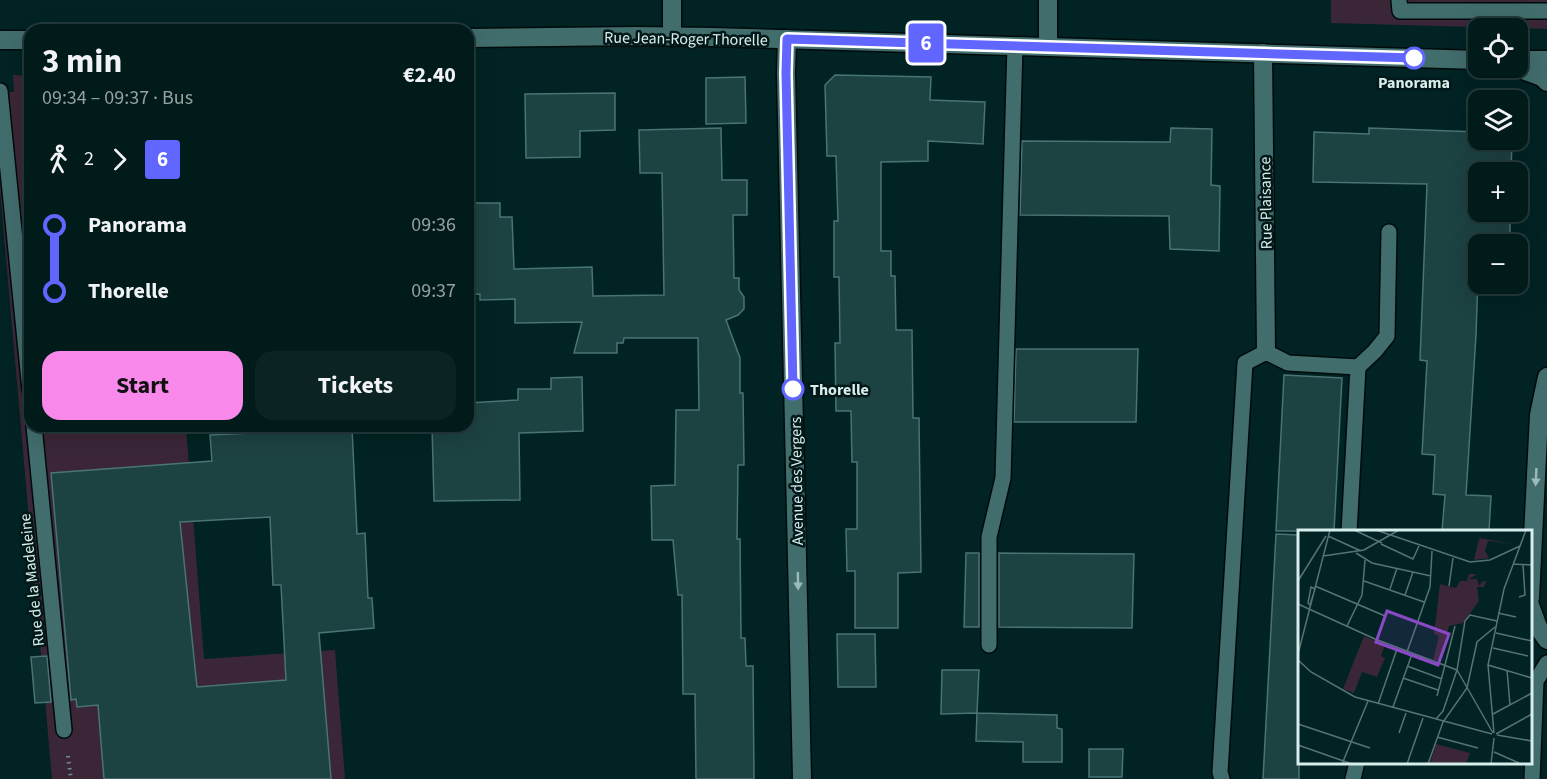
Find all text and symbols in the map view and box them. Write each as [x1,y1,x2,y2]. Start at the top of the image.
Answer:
map controls [1468,18,1528,294]
button: locate [1468,18,1528,78]
line badge: 6 [906,24,946,63]
street label: Rue Jean-Roger Thorelle [604,27,768,51]
text: 6 [920,28,932,58]
text: 3 min [42,38,122,85]
marker: Panorama [1403,47,1425,69]
text: €2.40 [403,59,456,91]
place label: Panorama [1378,72,1450,94]
text: 09:34 – 09:37 · Bus [42,84,193,112]
button: layers [1468,90,1528,150]
icon: walk [42,143,75,176]
icon: forward [103,143,136,176]
text: 6 [157,144,168,174]
text: 2 [84,145,94,173]
street label: Rue Plaisance [1254,156,1278,249]
button: + [1468,162,1528,222]
text: Panorama [88,209,187,241]
text: 09:36 [411,211,456,239]
button: − [1468,234,1528,294]
text: Thorelle [88,275,169,307]
text: 09:37 [411,277,456,305]
button: Start [42,351,243,420]
button: Tickets [255,351,456,420]
marker: Thorelle [782,378,804,400]
place label: Thorelle [810,379,869,401]
street label: Avenue des Vergers [785,416,809,545]
one-way arrow [1531,467,1540,486]
street label: Rue de la Madeleine [14,512,50,647]
inset map [1298,530,1532,764]
one-way arrow [793,571,803,590]

